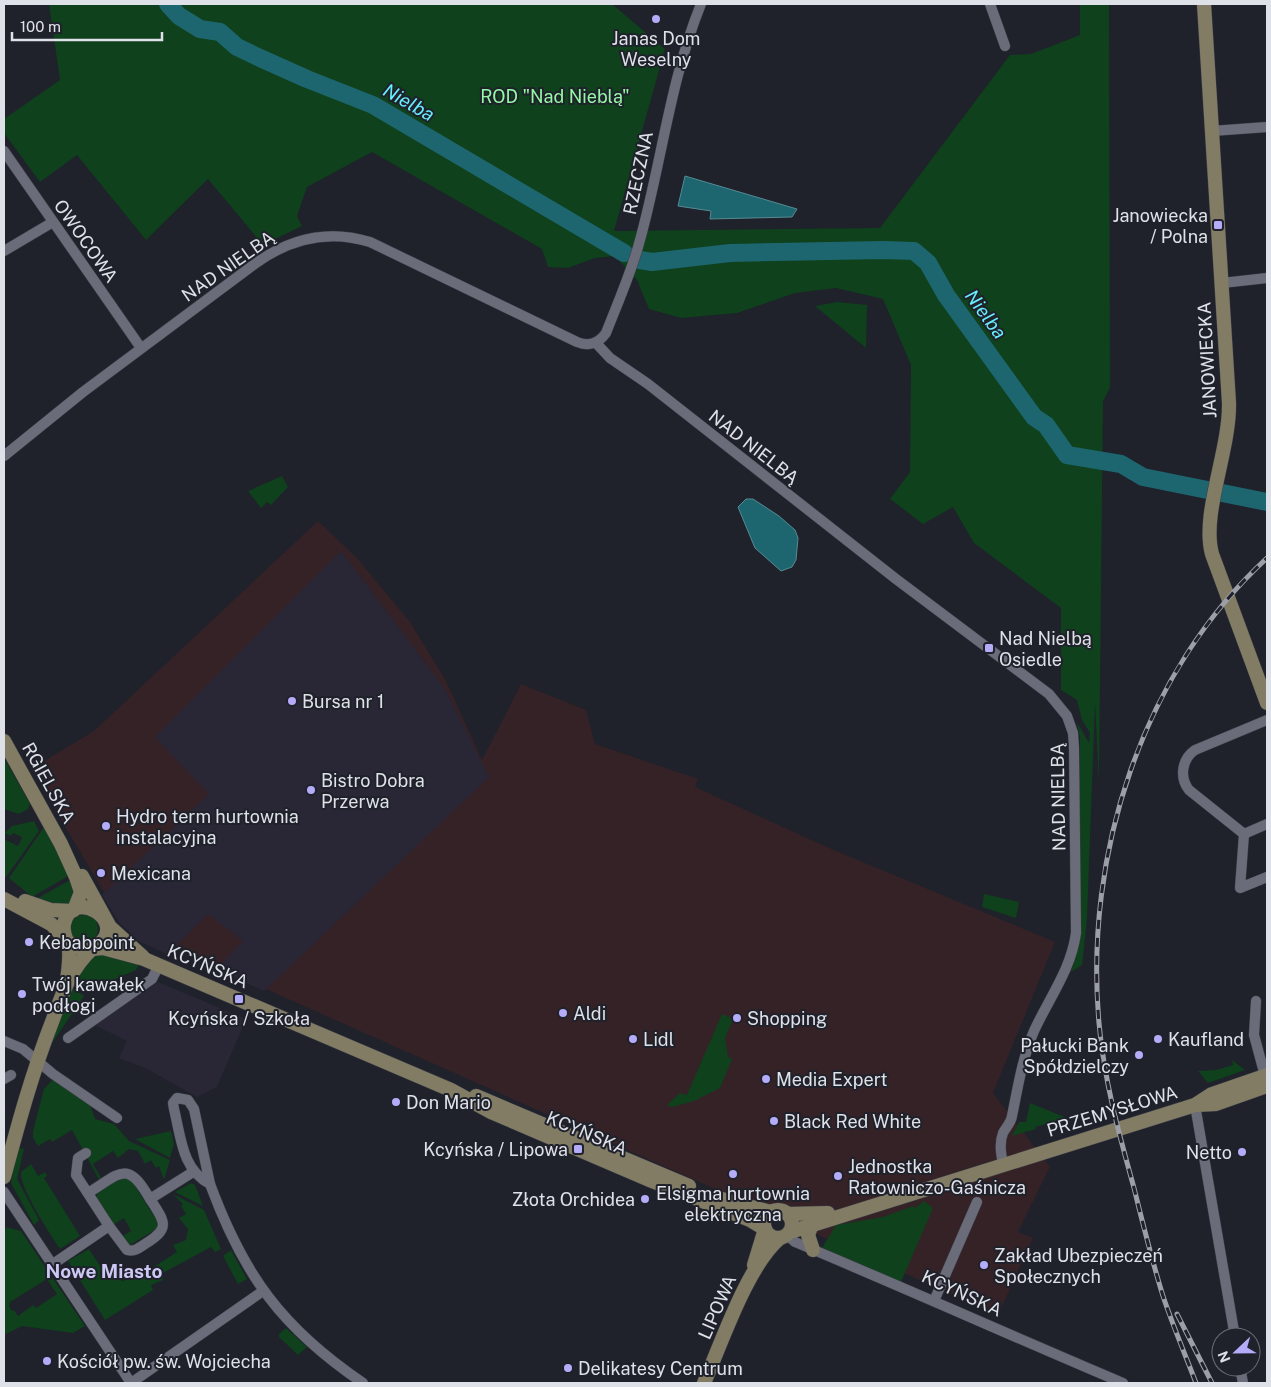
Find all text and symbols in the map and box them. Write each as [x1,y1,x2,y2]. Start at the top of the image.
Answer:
scale bar [12,10,162,42]
marker: Janas Dom Weselny [650,13,662,25]
text: 100 m [20,18,61,35]
place label: Janas Dom Weselny [612,28,700,70]
water label: Nielba [380,79,438,125]
park label: ROD "Nad Nieblą" [480,86,630,107]
street label: RZECZNA [619,129,657,217]
street label: OWOCOWA [50,196,122,287]
place label: Janowiecka / Polna [1112,205,1208,247]
marker: Janowiecka / Polna [1212,219,1224,231]
street label: NAD NIELBĄ [178,226,279,306]
water label: Nielba [961,285,1011,343]
street label: JANOWIECKA [1193,301,1221,419]
street label: NAD NIELBĄ [705,405,803,489]
place label: Nad Nielbą Osiedle [999,628,1092,670]
marker: Nad Nielbą Osiedle [983,642,995,654]
place label: Bursa nr 1 [302,691,384,712]
marker: Bursa nr 1 [286,695,298,707]
street label: RGIELSKA [18,739,80,827]
street label: NAD NIELBĄ [1047,742,1069,851]
place label: Bistro Dobra Przerwa [321,770,425,812]
marker: Bistro Dobra Przerwa [305,784,317,796]
place label: Hydro term hurtownia instalacyjna [116,806,299,848]
marker: Hydro term hurtownia instalacyjna [100,820,112,832]
place label: Mexicana [111,863,191,884]
marker: Mexicana [95,867,107,879]
place label: Kebabpoint [39,932,135,953]
marker: Kebabpoint [23,936,35,948]
street label: KCYŃSKA [164,939,252,993]
place label: Twój kawałek podłogi [32,974,145,1016]
marker: Twój kawałek podłogi [16,988,28,1000]
marker: Kcyńska / Szkoła [233,993,245,1005]
place label: Aldi [573,1003,606,1024]
marker: Aldi [557,1007,569,1019]
place label: Kcyńska / Szkoła [168,1008,310,1029]
place label: Shopping [747,1008,827,1029]
marker: Shopping [731,1012,743,1024]
place label: Lidl [643,1029,674,1050]
place label: Kaufland [1168,1029,1244,1050]
marker: Lidl [627,1033,639,1045]
marker: Kaufland [1152,1033,1164,1045]
place label: Pałucki Bank Spółdzielczy [1020,1035,1129,1077]
marker: Pałucki Bank Spółdzielczy [1133,1049,1145,1061]
place label: Media Expert [776,1069,888,1090]
marker: Media Expert [760,1073,772,1085]
street label: PRZEMYSŁOWA [1044,1081,1180,1141]
place label: Don Mario [406,1092,491,1113]
marker: Don Mario [390,1096,402,1108]
street label: KCYŃSKA [543,1106,631,1160]
place label: Black Red White [784,1111,921,1132]
marker: Black Red White [768,1115,780,1127]
place label: Kcyńska / Lipowa [423,1139,568,1160]
place label: Netto [1186,1142,1232,1163]
marker: Kcyńska / Lipowa [572,1143,584,1155]
marker: Netto [1236,1146,1248,1158]
place label: Jednostka Ratowniczo-Gaśnicza [848,1156,1026,1198]
marker: Elsigma hurtownia elektryczna [727,1168,739,1180]
marker: Jednostka Ratowniczo-Gaśnicza [832,1170,844,1182]
place label: Elsigma hurtownia elektryczna [656,1183,810,1225]
place label: Złota Orchidea [512,1189,635,1210]
marker: Złota Orchidea [639,1193,651,1205]
place label: Zakład Ubezpieczeń Społecznych [994,1245,1163,1287]
marker: Zakład Ubezpieczeń Społecznych [978,1259,990,1271]
district label: Nowe Miasto [46,1260,162,1282]
street label: KCYŃSKA [919,1264,1006,1321]
street label: LIPOWA [694,1272,740,1342]
north arrow [1211,1327,1261,1377]
text: N [1214,1349,1233,1365]
place label: Kościół pw. św. Wojciecha [57,1351,271,1372]
marker: Kościół pw. św. Wojciecha [41,1355,53,1367]
place label: Delikatesy Centrum [578,1358,743,1379]
marker: Delikatesy Centrum [562,1362,574,1374]

